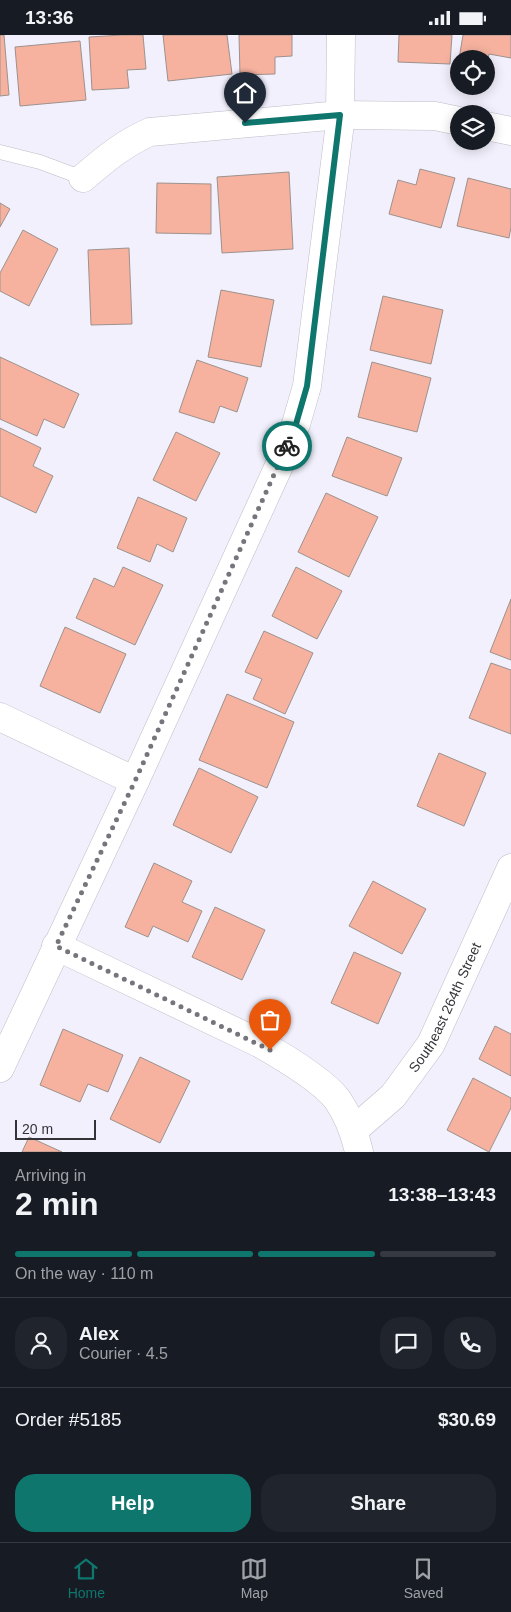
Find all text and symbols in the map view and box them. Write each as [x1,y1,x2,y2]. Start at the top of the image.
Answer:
text: 13:36 [25,7,74,28]
map controls [450,50,495,150]
button: locate [450,50,495,95]
pin [224,72,266,123]
icon: home [231,79,259,107]
button: layers [450,105,495,150]
courier [262,421,312,471]
icon: bike [273,432,301,460]
street label: Southeast 264th Street [405,940,484,1075]
pin [249,999,291,1050]
icon: bag [256,1006,284,1034]
scale bar [15,1117,96,1140]
text: 20 m [22,1121,53,1137]
text: Arriving in [15,1167,86,1184]
text: 13:38–13:43 [388,1184,496,1205]
text: 2 min [15,1186,99,1222]
text: On the way · 110 m [15,1265,153,1282]
button: person [15,1317,67,1369]
button: chat [380,1317,432,1369]
button: phone [444,1317,496,1369]
text: Alex [79,1323,119,1344]
text: Courier · 4.5 [79,1345,168,1362]
text: Order #5185 [15,1409,122,1430]
text: $30.69 [438,1409,496,1430]
button: Help [15,1474,251,1532]
button: Share [261,1474,496,1532]
tab: Home [68,1555,105,1601]
tab: Map [240,1555,268,1601]
tab: Saved [404,1555,443,1601]

